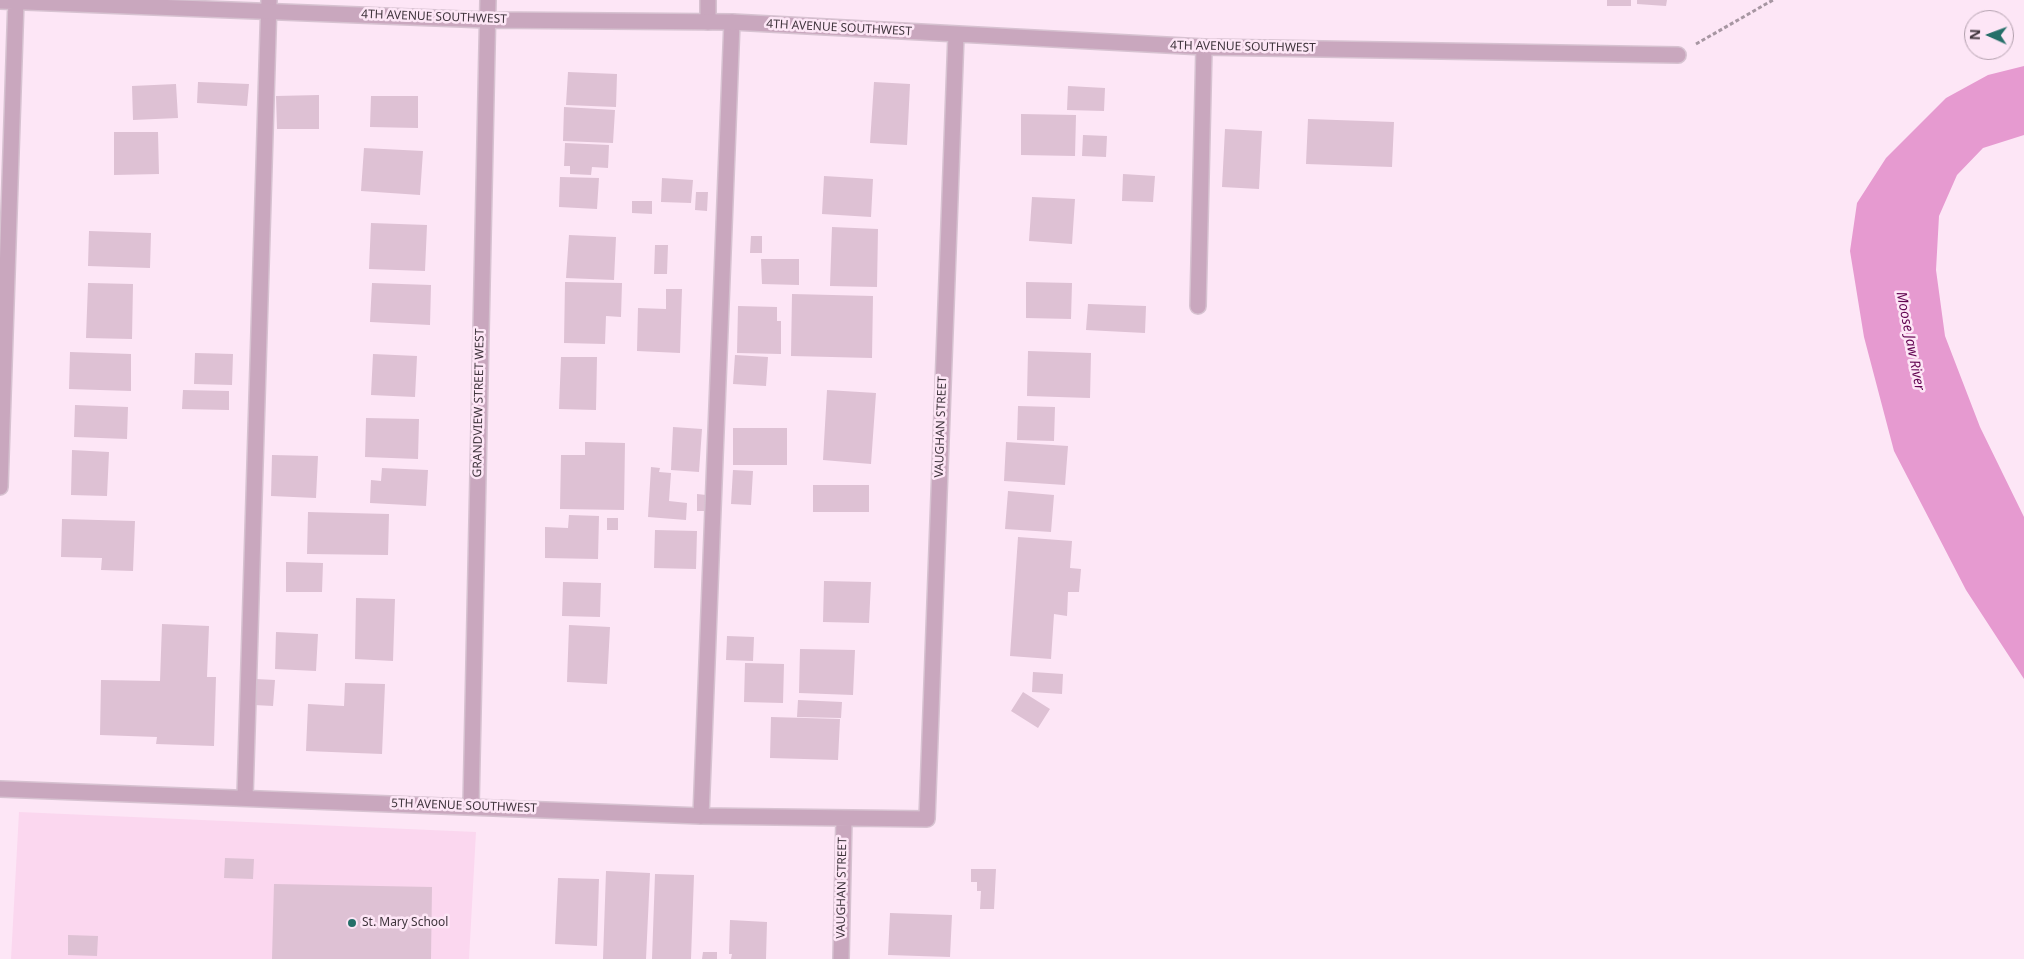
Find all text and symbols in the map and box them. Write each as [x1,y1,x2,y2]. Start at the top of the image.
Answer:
street label: 4TH AVENUE SOUTHWEST [361,7,507,27]
north arrow [1964,10,2014,60]
street label: 4TH AVENUE SOUTHWEST [766,17,912,39]
text: N [1965,28,1984,41]
street label: 4TH AVENUE SOUTHWEST [1170,39,1316,55]
water label: Moose Jaw River [1892,290,1928,392]
street label: GRANDVIEW STREET WEST [471,328,487,478]
street label: VAUGHAN STREET [932,376,950,478]
street label: 5TH AVENUE SOUTHWEST [391,796,537,816]
street label: VAUGHAN STREET [834,837,850,939]
place label: St. Mary School [362,916,448,930]
marker: St. Mary School [346,917,358,929]

